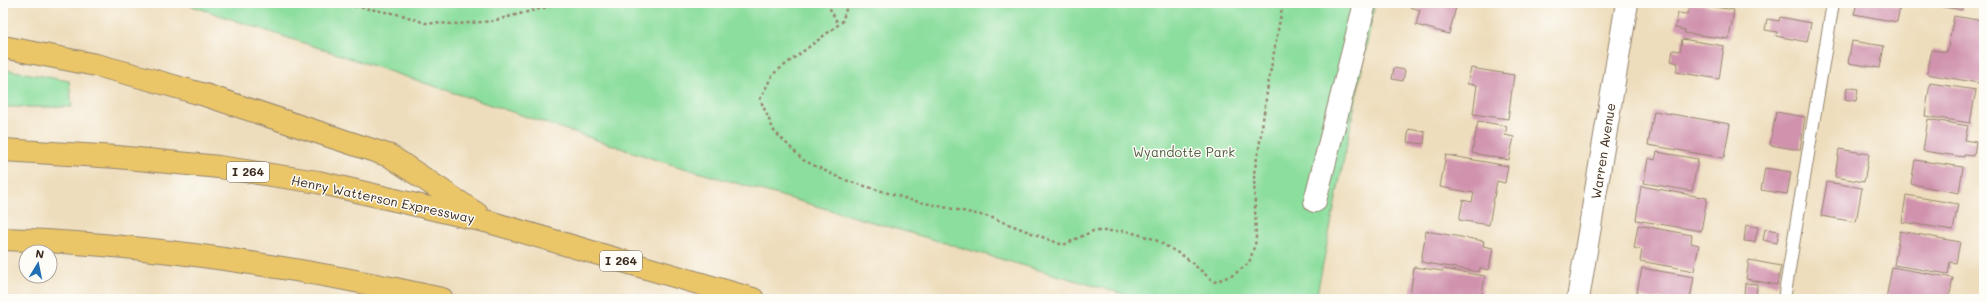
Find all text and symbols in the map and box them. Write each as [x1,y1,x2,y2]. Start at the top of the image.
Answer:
street label: Warren Avenue [1587,102,1618,200]
park label: Wyandotte Park [1133,143,1235,160]
road number: I 264 [227,162,269,182]
street label: Henry Watterson Expressway [290,171,477,226]
north arrow [18,244,58,284]
text: N [34,246,45,262]
road number: I 264 [600,251,642,271]

